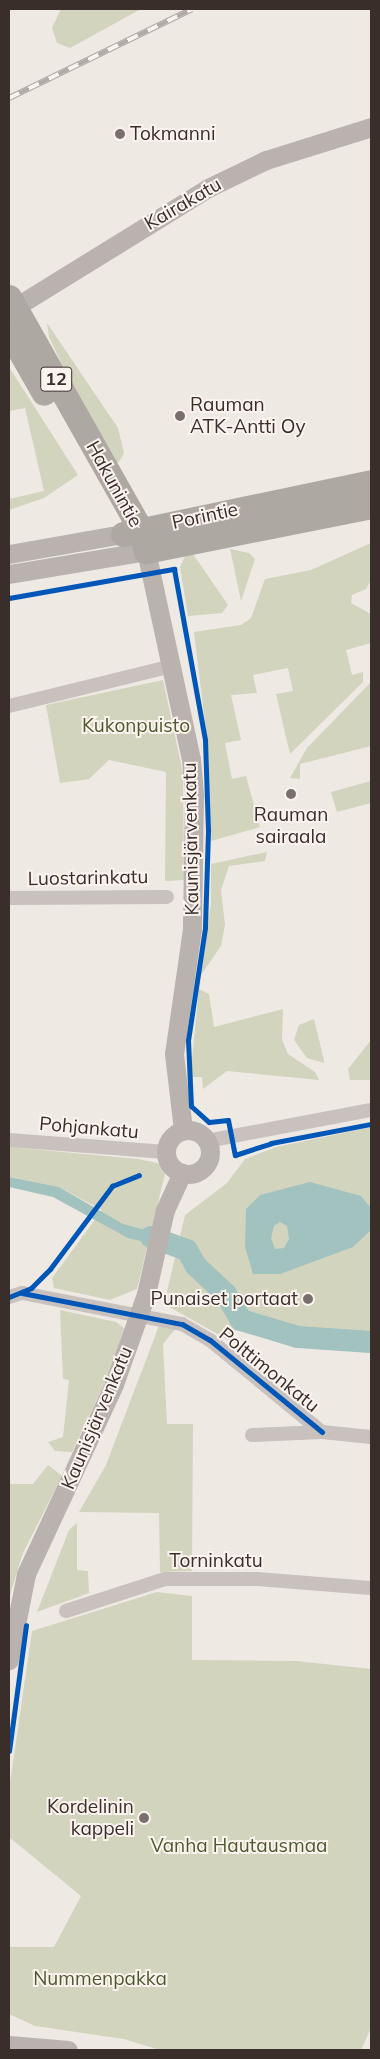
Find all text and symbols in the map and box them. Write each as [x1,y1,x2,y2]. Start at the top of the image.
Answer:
place label: Tokmanni [130,123,216,145]
marker: Tokmanni [114,128,126,140]
street label: Kairakatu [141,173,225,235]
road number: 12 [40,364,72,394]
place label: Rauman ATK-Antti Oy [190,394,306,438]
marker: Rauman ATK-Antti Oy [174,410,186,422]
street label: Hakunintie [81,437,147,531]
street label: Porintie [170,498,240,534]
park label: Kukonpuisto [82,715,190,737]
street label: Kaunisjärvenkatu [178,762,204,916]
marker: Rauman sairaala [284,787,298,801]
place label: Rauman sairaala [254,804,328,848]
street label: Luostarinkatu [28,866,148,890]
street label: Pohjankatu [38,1112,140,1144]
place label: Punaiset portaat [151,1288,298,1310]
marker: Punaiset portaat [302,1293,314,1305]
street label: Polttimonkatu [214,1323,324,1417]
street label: Kaunisjärvenkatu [57,1343,137,1493]
street label: Torninkatu [169,1550,263,1572]
place label: Kordelinin kappeli [47,1796,134,1840]
marker: Kordelinin kappeli [138,1812,150,1824]
park label: Vanha Hautausmaa [150,1835,328,1857]
park label: Nummenpakka [33,1968,167,1990]

